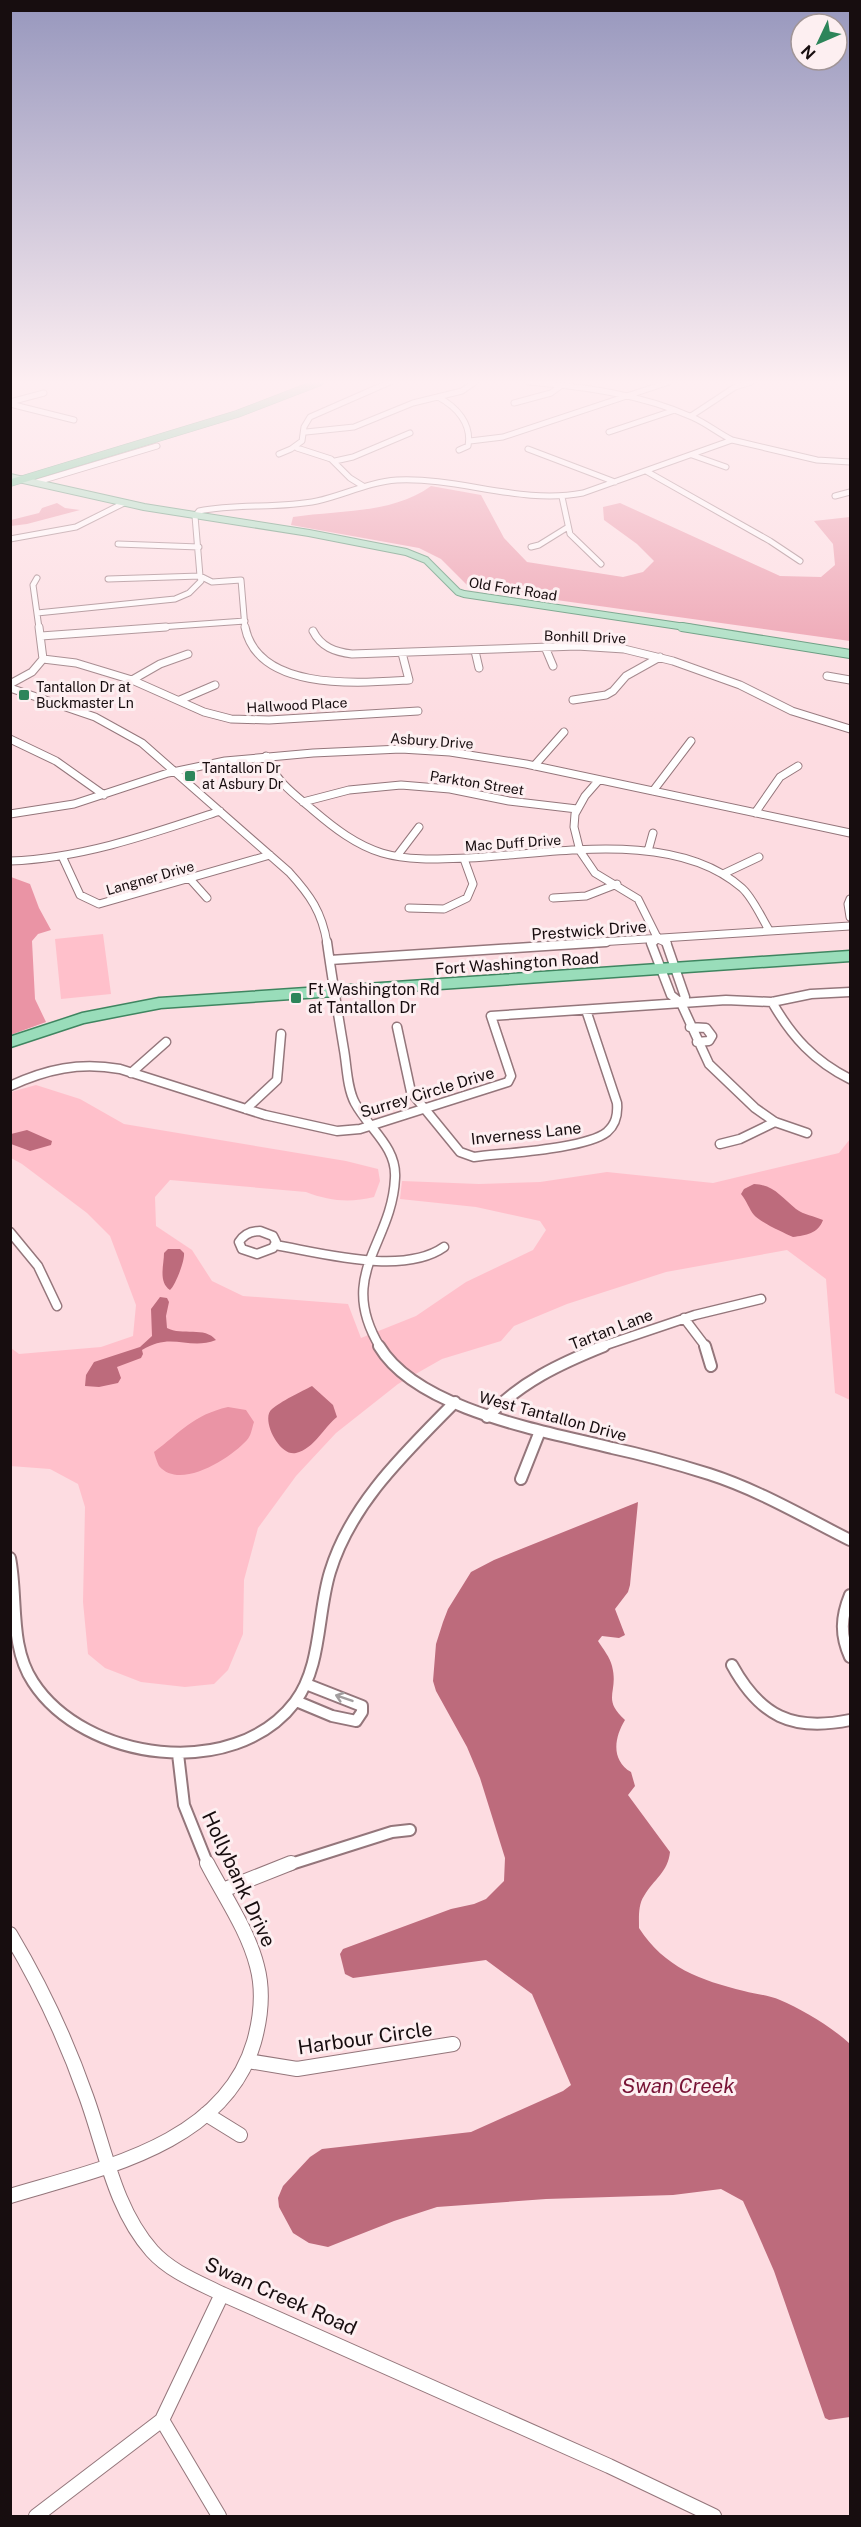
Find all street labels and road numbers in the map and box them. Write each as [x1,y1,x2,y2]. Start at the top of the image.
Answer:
street label: Old Fort Road [468,574,558,604]
street label: Bonhill Drive [544,628,626,646]
street label: Hallwood Place [246,694,348,716]
street label: Asbury Drive [390,730,474,752]
street label: Parkton Street [429,768,525,798]
street label: Mac Duff Drive [464,832,562,854]
street label: Langner Drive [104,858,196,898]
street label: Prestwick Drive [531,917,647,944]
street label: Fort Washington Road [435,948,600,979]
street label: Surrey Circle Drive [358,1063,496,1122]
street label: Inverness Lane [470,1118,582,1149]
street label: Tartan Lane [567,1305,656,1354]
street label: West Tantallon Drive [477,1388,629,1445]
street label: Hollybank Drive [197,1807,281,1951]
street label: Harbour Circle [296,2017,434,2059]
street label: Swan Creek Road [201,2252,361,2340]

